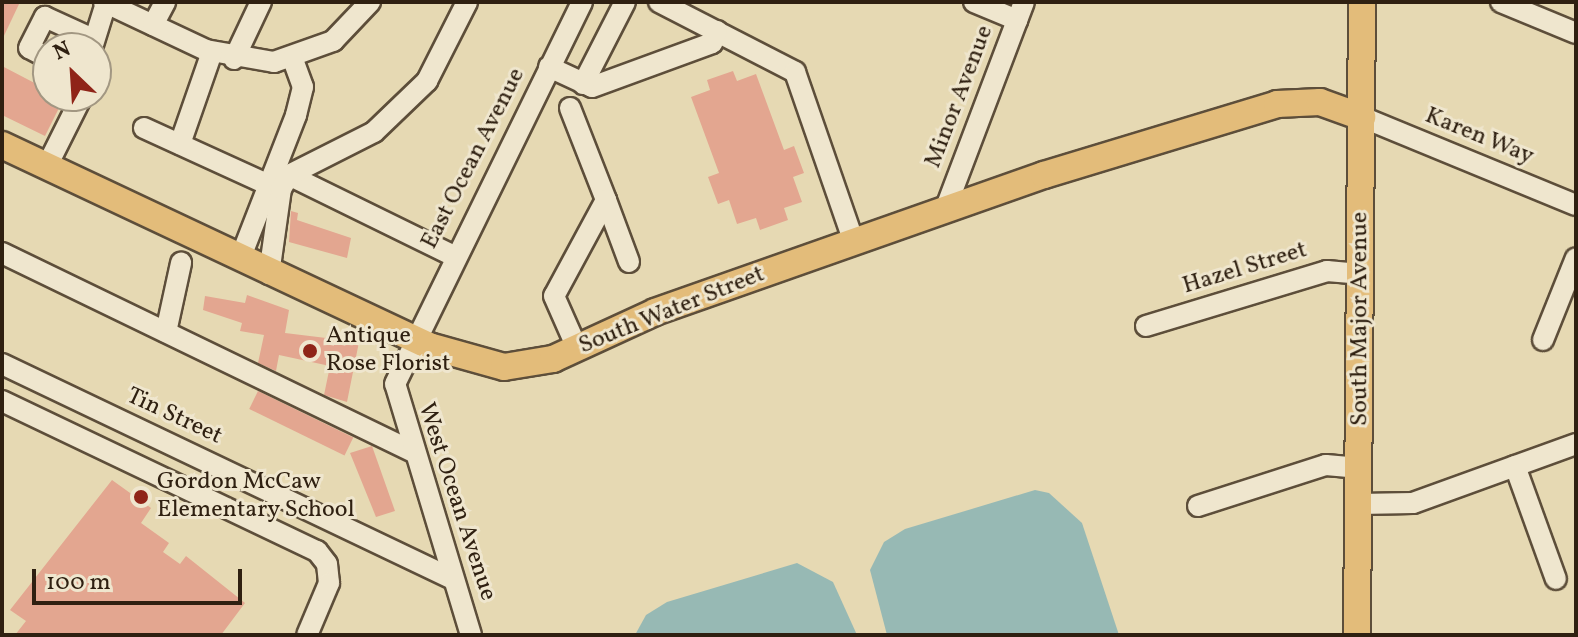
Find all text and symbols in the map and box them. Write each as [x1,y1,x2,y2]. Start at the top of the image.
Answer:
street label: Minor Avenue [920,22,1000,172]
north arrow [32,32,112,112]
text: N [49,34,76,69]
street label: East Ocean Avenue [416,64,532,254]
street label: Karen Way [1420,102,1538,172]
street label: South Major Avenue [1347,212,1375,426]
street label: Hazel Street [1179,236,1311,302]
street label: South Water Street [575,260,769,362]
place label: Antique Rose Florist [326,323,451,379]
marker: Antique Rose Florist [301,342,319,360]
street label: Tin Street [122,382,226,452]
street label: West Ocean Avenue [410,399,502,605]
place label: Gordon McCaw Elementary School [157,469,355,525]
marker: Gordon McCaw Elementary School [132,488,150,506]
scale bar [36,553,246,603]
text: 100 m [46,566,111,600]

